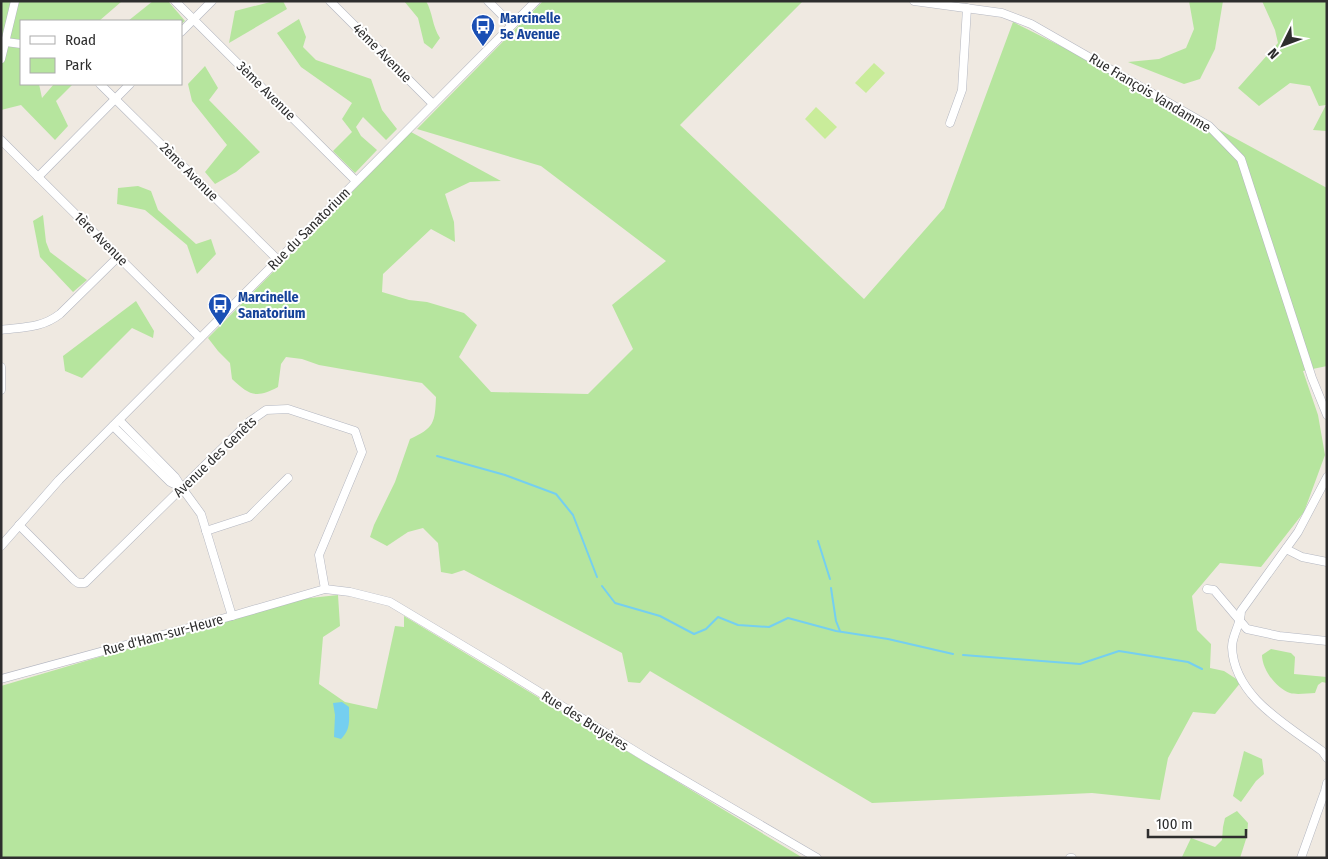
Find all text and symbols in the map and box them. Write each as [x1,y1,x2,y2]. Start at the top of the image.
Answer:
place label: Marcinelle 5e Avenue [500,10,561,43]
bus stop icon: Marcinelle 5e Avenue [470,13,496,47]
legend [20,20,182,85]
street label: 4ème Avenue [349,20,415,86]
north arrow [1258,20,1308,70]
text: Road [65,31,96,49]
text: N [1265,45,1283,62]
street label: Rue François Vandamme [1086,50,1214,136]
text: Park [65,56,92,74]
street label: 3ème Avenue [233,58,299,124]
street label: 2ème Avenue [156,139,222,205]
street label: Rue du Sanatorium [264,184,354,274]
street label: 1ère Avenue [71,209,132,270]
place label: Marcinelle Sanatorium [238,289,306,322]
bus stop icon: Marcinelle Sanatorium [207,292,233,326]
street label: Avenue des Genêts [170,413,260,501]
street label: Rue d'Ham-sur-Heure [101,611,225,659]
street label: Rue des Bruyères [538,688,632,755]
scale bar [1148,806,1246,838]
text: 100 m [1156,815,1193,833]

